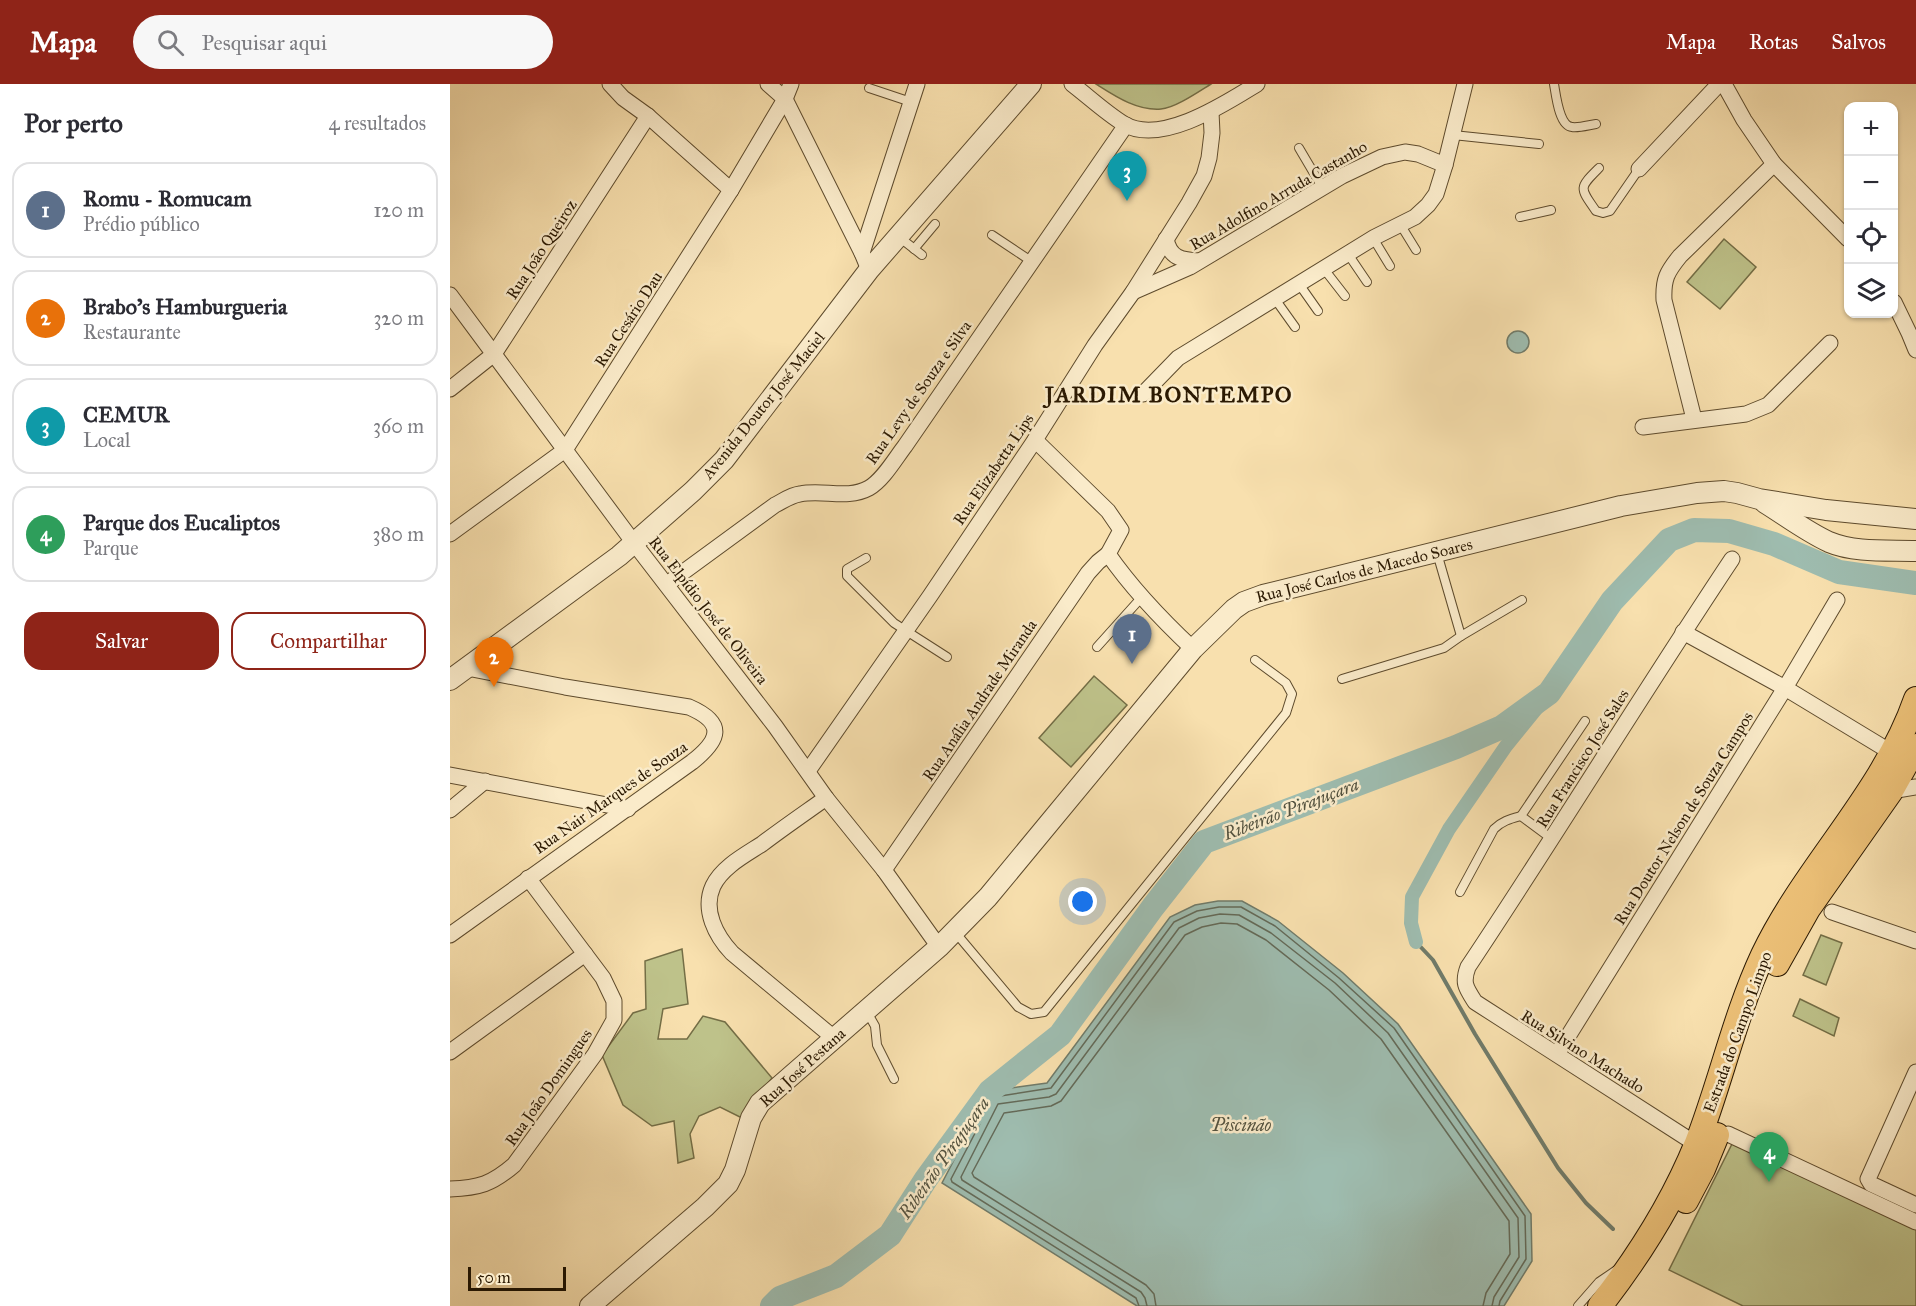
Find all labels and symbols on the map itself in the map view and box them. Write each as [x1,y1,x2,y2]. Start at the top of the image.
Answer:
street label: Rua Adolfino Arruda Castanho [1186,137,1370,254]
pin: 3 [1108,152,1146,201]
street label: Rua João Queiroz [502,195,582,303]
street label: Rua Cesário Dau [591,268,667,371]
street label: Rua Levy de Souza e Silva [862,317,975,468]
street label: Avenida Doutor José Maciel [698,327,830,484]
district label: JARDIM BONTEMPO [1042,381,1293,409]
street label: Rua Elizabetta Lips [949,410,1038,529]
street label: Rua Elpídio José de Oliveira [644,533,772,689]
street label: Rua José Carlos de Macedo Soares [1254,534,1475,608]
pin: 1 [1112,614,1152,664]
street label: Rua Anália Andrade Miranda [918,616,1041,785]
pin: 2 [474,638,513,687]
street label: Rua Francisco José Sales [1532,685,1634,832]
street label: Rua Doutor Nelson de Souza Campos [1610,708,1757,928]
street label: Rua Nair Marques de Souza [530,737,692,859]
water label: Ribeirão Pirajuçara [1219,773,1362,845]
your location [1068,887,1097,916]
street label: Estrada do Campo Limpo [1699,949,1776,1115]
street label: Rua Silvino Machado [1518,1006,1648,1097]
street label: Rua José Pestana [755,1024,850,1112]
street label: Rua João Domingues [501,1025,597,1150]
water label: Ribeirão Pirajuçara [893,1093,994,1224]
water label: Piscinão [1211,1114,1272,1136]
pin: 4 [1750,1132,1788,1182]
scale bar [468,1264,566,1292]

